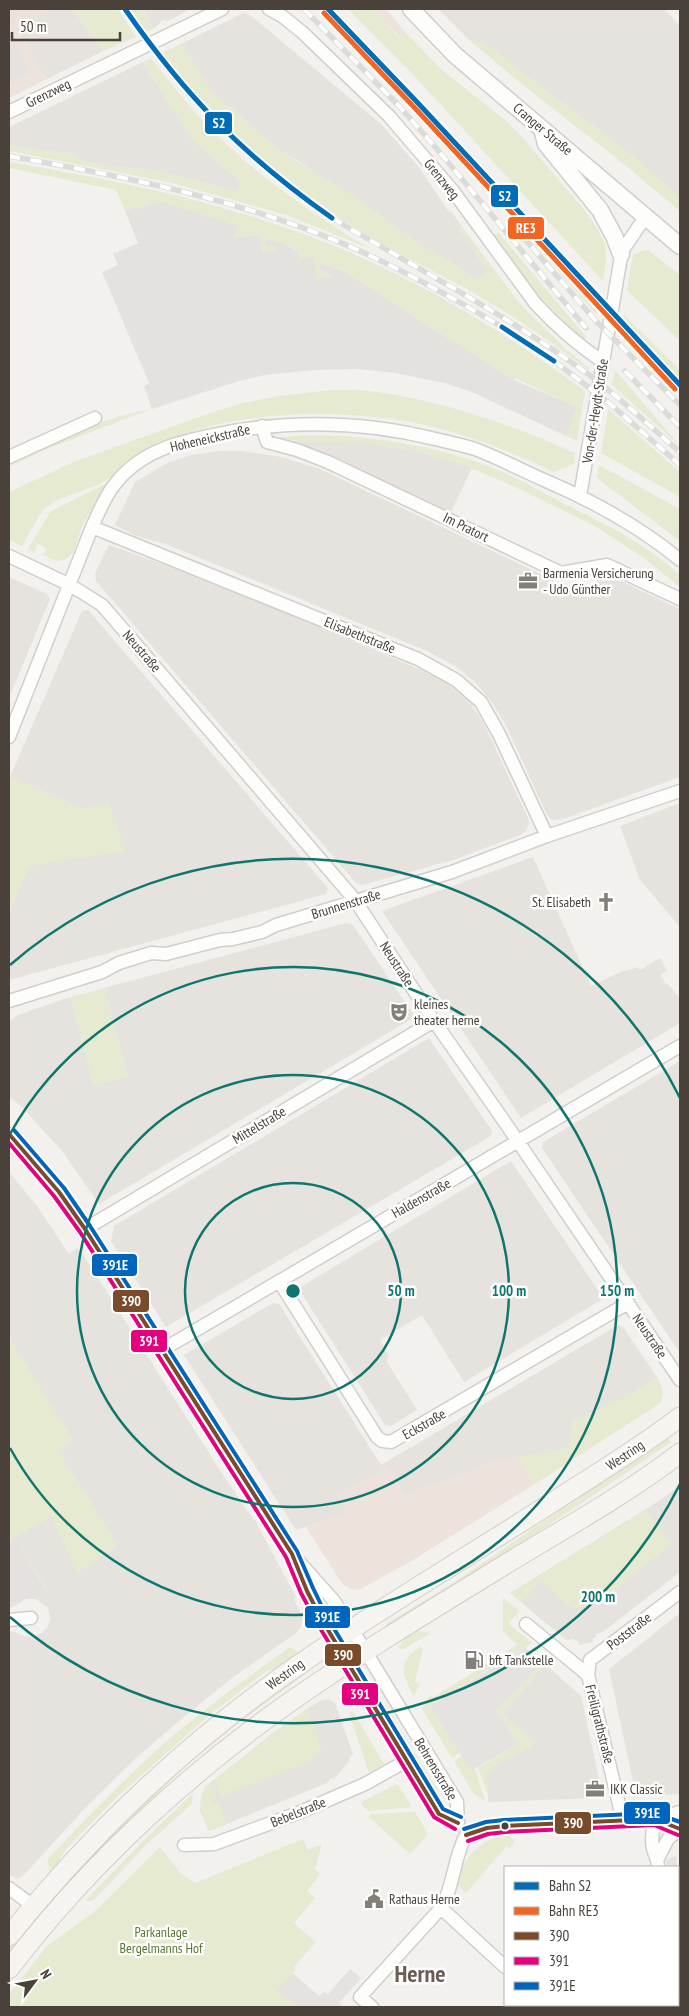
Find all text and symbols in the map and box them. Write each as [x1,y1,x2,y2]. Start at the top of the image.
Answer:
scale bar [12,10,120,42]
text: 50 m [20,17,46,36]
street label: Grenzweg [23,74,73,112]
street label: Cranger Straße [510,99,577,159]
line badge: S2 [204,111,233,135]
text: S2 [213,114,225,132]
street label: Grenzweg [420,155,464,203]
line badge: S2 [490,184,519,208]
text: S2 [499,187,511,205]
line badge: RE3 [507,216,545,240]
text: RE3 [516,219,536,237]
street label: Von-der-Heydt-Straße [578,357,612,466]
street label: Hoheneickstraße [168,420,252,456]
street label: Im Pratort [440,508,492,546]
place label: Barmenia Versicherung - Udo Günther [543,564,654,598]
office icon: Barmenia Versicherung - Udo Günther [517,570,539,592]
street label: Elisabethstraße [322,613,398,657]
street label: Neustraße [119,626,165,676]
street label: Brunnenstraße [309,885,383,923]
church icon: St. Elisabeth [595,891,617,913]
place label: St. Elisabeth [532,893,591,911]
street label: Neustraße [376,938,418,990]
place label: kleines theater herne [414,995,480,1029]
theatre icon: kleines theater herne [388,1001,410,1023]
street label: Mittelstraße [229,1102,289,1148]
street label: Haldenstraße [388,1174,454,1222]
line badge: 391E [91,1253,138,1277]
text: 391E [102,1256,128,1274]
text: 50 m [387,1281,415,1300]
text: 100 m [492,1281,526,1300]
text: 150 m [600,1281,634,1300]
centre of rings [284,1282,302,1300]
line badge: 390 [112,1289,150,1313]
text: 390 [121,1292,141,1310]
street label: Neustraße [629,1310,672,1362]
line badge: 391 [130,1329,168,1353]
text: 391 [139,1332,159,1350]
street label: Eckstraße [399,1404,449,1444]
street label: Westring [602,1436,648,1474]
text: 200 m [581,1587,615,1606]
line badge: 391E [304,1605,351,1629]
text: 391E [314,1608,340,1626]
street label: Poststraße [603,1608,655,1654]
line badge: 390 [324,1643,362,1667]
text: 390 [333,1646,353,1664]
fuel station icon: bft Tankstelle [463,1649,485,1671]
place label: bft Tankstelle [489,1651,554,1669]
street label: Westring [263,1654,307,1694]
line badge: 391 [341,1682,379,1706]
street label: Freiligrathstraße [581,1683,619,1766]
text: 391 [350,1685,370,1703]
street label: Behrensstraße [410,1735,462,1804]
office icon: IKK Classic [584,1778,606,1800]
place label: IKK Classic [610,1780,662,1798]
street label: Bebelstraße [268,1793,329,1831]
line badge: 391E [623,1801,671,1825]
text: 391E [634,1804,660,1822]
line badge: 390 [554,1811,592,1835]
text: 390 [563,1814,583,1832]
unlabelled marker [500,1821,510,1831]
legend [504,1866,679,2006]
text: Bahn S2 [549,1876,592,1895]
public building icon: Rathaus Herne [363,1888,385,1910]
place label: Rathaus Herne [389,1890,460,1908]
text: Bahn RE3 [549,1901,599,1920]
park label: Parkanlage Bergelmanns Hof [119,1923,203,1957]
text: 390 [549,1926,570,1945]
text: 391 [549,1951,569,1970]
north arrow [10,1956,60,2006]
district label: Herne [394,1958,446,1989]
text: N [36,1966,56,1982]
text: 391E [549,1976,576,1995]

